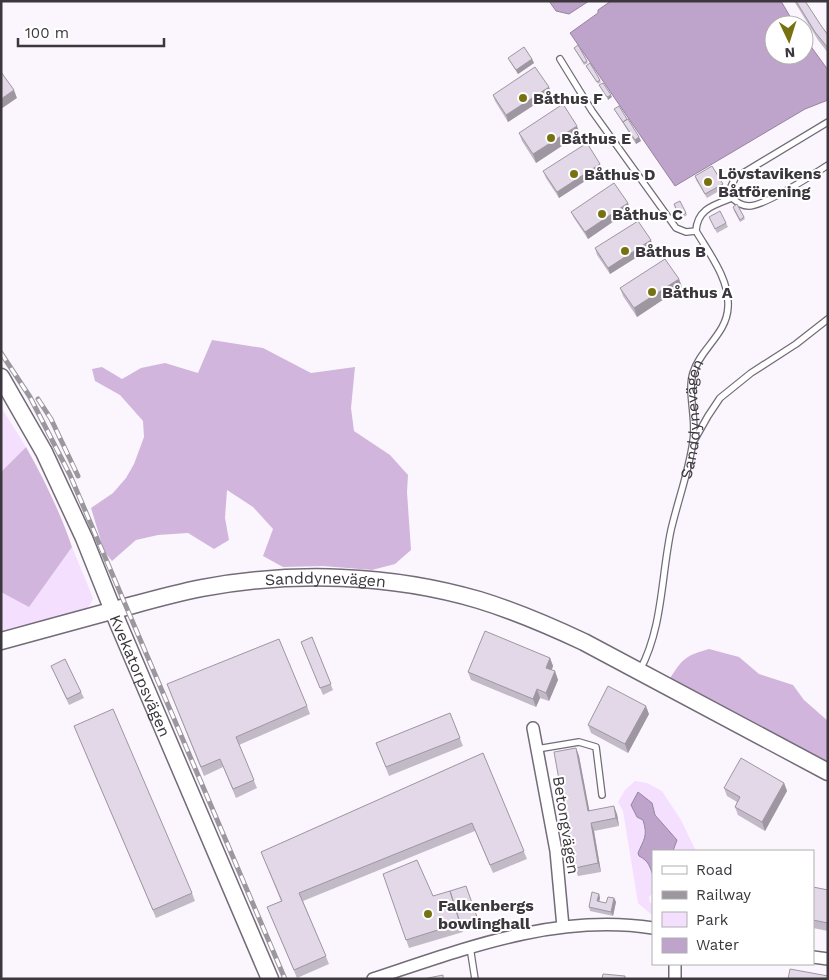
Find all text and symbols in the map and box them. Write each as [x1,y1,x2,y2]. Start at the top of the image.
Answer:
scale bar [18,15,164,47]
north arrow [764,15,814,65]
text: 100 m [25,24,69,42]
text: N [784,45,796,61]
place label: Båthus F [533,89,603,108]
marker: Båthus F [517,92,529,104]
place label: Båthus E [561,129,631,148]
marker: Båthus E [545,132,557,144]
place label: Lövstavikens Båtförening [718,164,822,201]
place label: Båthus D [584,165,656,184]
marker: Båthus D [568,168,580,180]
marker: Lövstavikens Båtförening [702,176,714,188]
place label: Båthus C [612,205,683,224]
marker: Båthus C [596,208,608,220]
place label: Båthus B [635,242,706,261]
marker: Båthus B [619,245,631,257]
place label: Båthus A [662,283,733,302]
marker: Båthus A [646,286,658,298]
street label: Sanddynevägen [676,355,707,481]
street label: Sanddynevägen [264,568,387,591]
street label: Kvekatorpsvägen [106,612,175,740]
street label: Betongvägen [549,775,583,875]
legend [652,850,814,965]
text: Road [696,861,733,879]
text: Railway [696,886,751,904]
place label: Falkenbergs bowlinghall [438,896,534,933]
marker: Falkenbergs bowlinghall [422,908,434,920]
text: Park [696,911,729,929]
text: Water [696,936,739,954]

